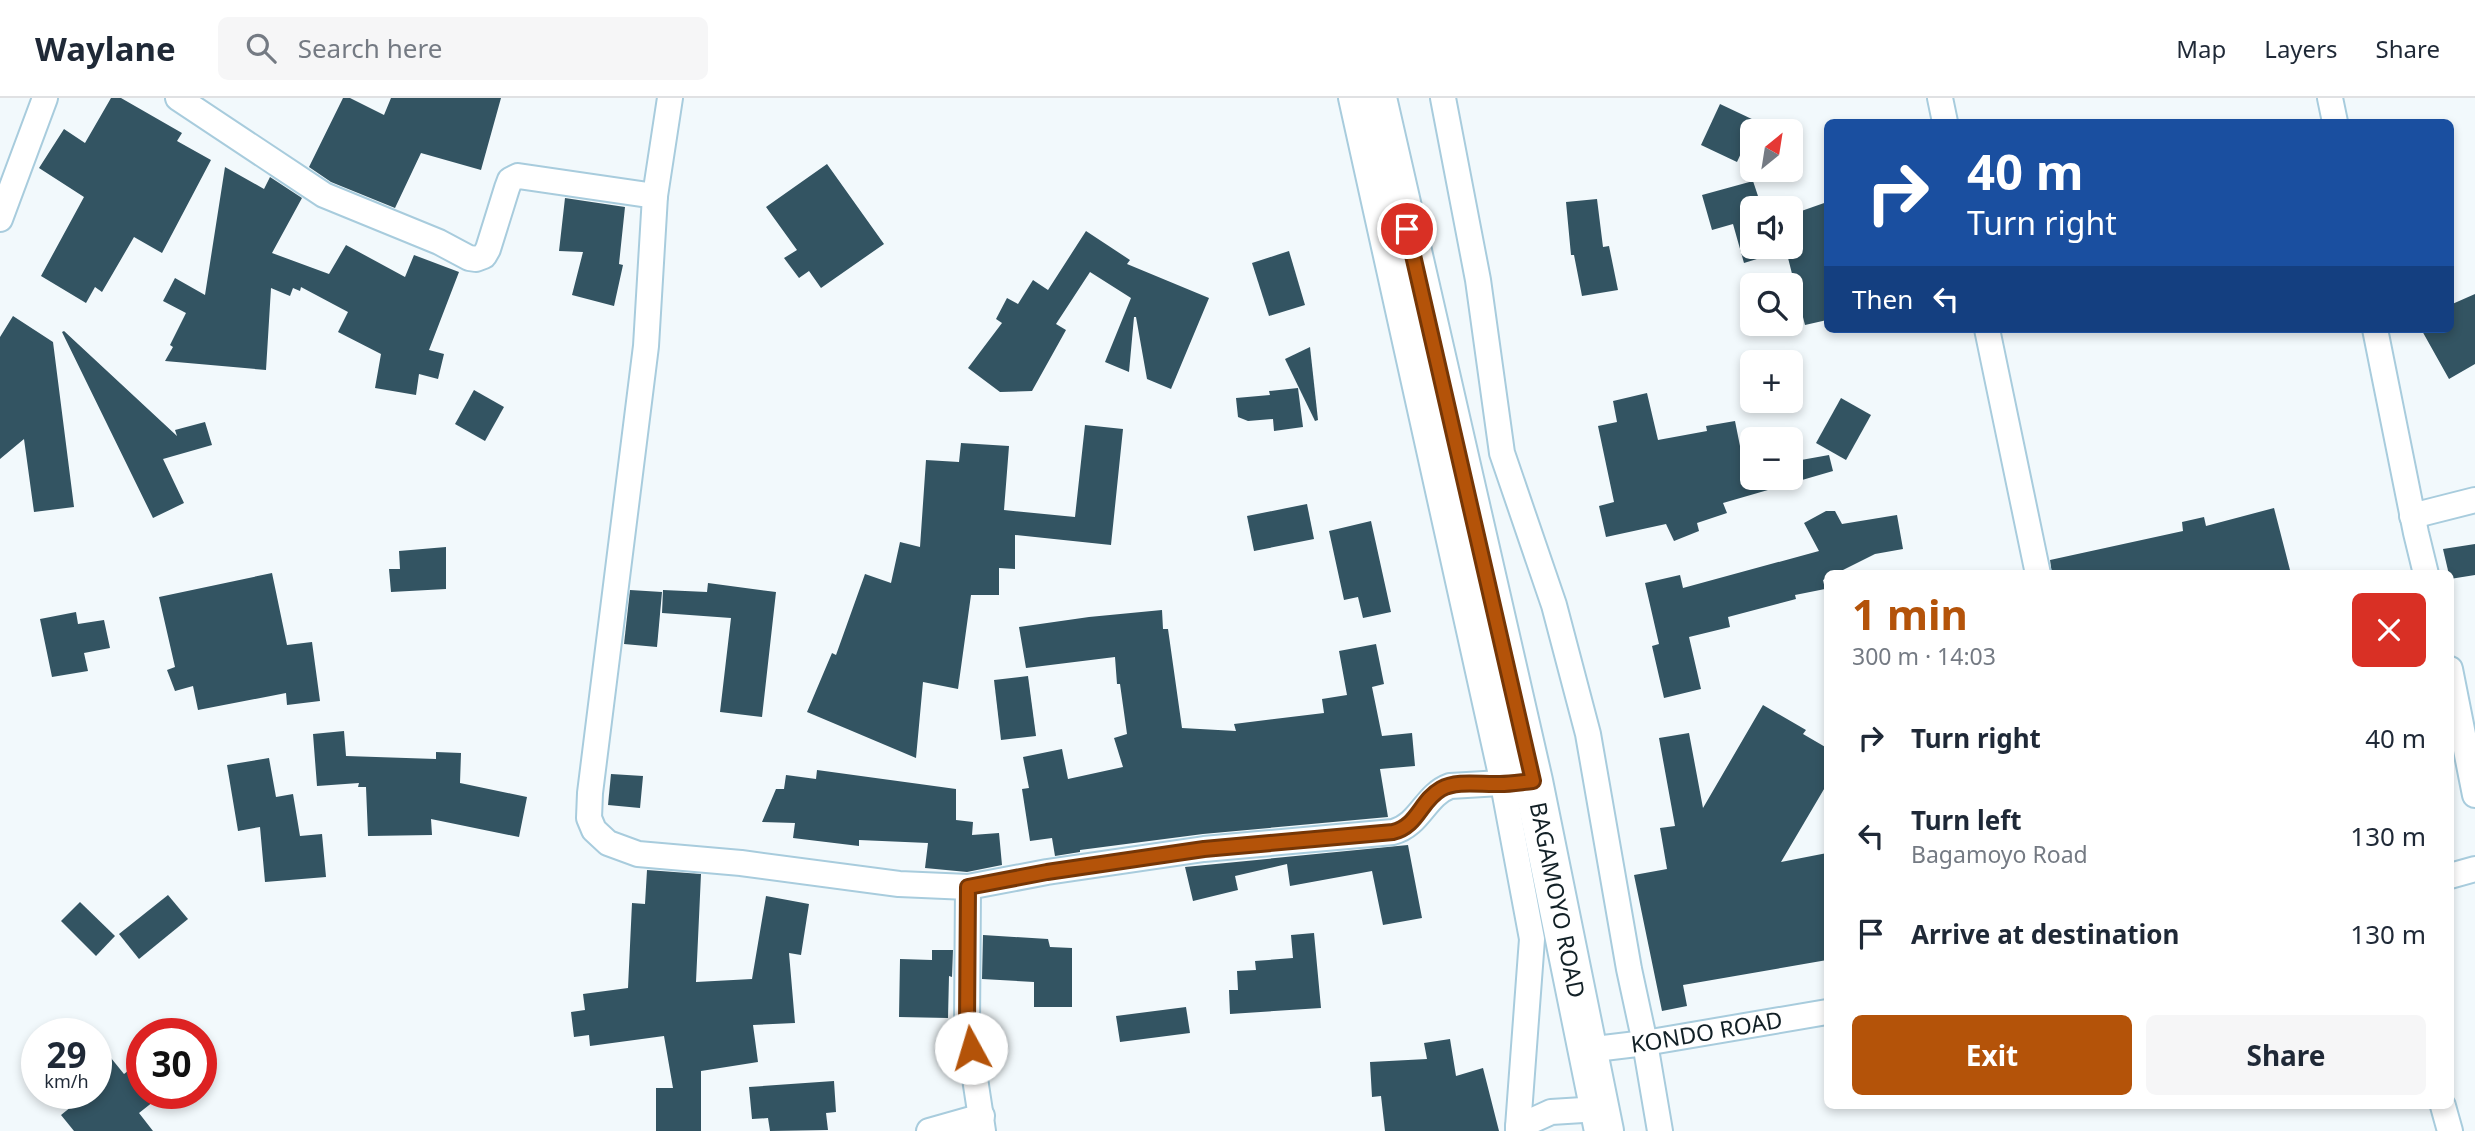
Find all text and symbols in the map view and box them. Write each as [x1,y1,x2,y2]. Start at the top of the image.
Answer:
search box [218,17,708,80]
text: Waylane [35,26,176,71]
icon: search [242,29,280,67]
text: Search here [298,30,442,66]
text: Map [2176,32,2226,65]
text: Layers [2264,32,2338,65]
text: Share [2376,32,2440,65]
north arrow [1740,119,1802,182]
map controls [1740,119,1803,490]
text: 40 m [1967,138,2084,204]
icon: right [1852,147,1943,238]
button: sound [1740,196,1803,259]
pin [1377,199,1437,259]
text: Turn right [1967,201,2117,244]
icon: arrive [1388,210,1426,248]
button: search [1740,273,1803,336]
icon: left [1927,280,1965,318]
text: Then [1852,281,1913,317]
button: + [1740,350,1803,413]
button: − [1740,427,1803,490]
text: 1 min [1852,585,1968,642]
button: close [2352,593,2426,667]
text: 300 m · 14:03 [1852,640,1996,672]
icon: right [1852,719,1890,757]
text: Turn right [1911,720,2041,756]
text: 40 m [2365,720,2426,756]
street label: BAGAMOYO ROAD [1523,799,1594,1001]
text: Turn left [1911,802,2022,838]
icon: left [1852,817,1890,855]
text: 130 m [2350,818,2426,854]
text: Bagamoyo Road [1911,838,2088,870]
icon: arrive [1852,915,1890,953]
text: Arrive at destination [1911,916,2180,952]
text: 130 m [2350,916,2426,952]
street label: KONDO ROAD [1629,1003,1785,1060]
position arrow [934,1011,1008,1085]
button: Exit [1852,1015,2132,1095]
button: Share [2146,1015,2426,1095]
speed limit sign: 30 [126,1018,217,1109]
text: 29 [46,1031,87,1078]
text: km/h [44,1069,89,1093]

